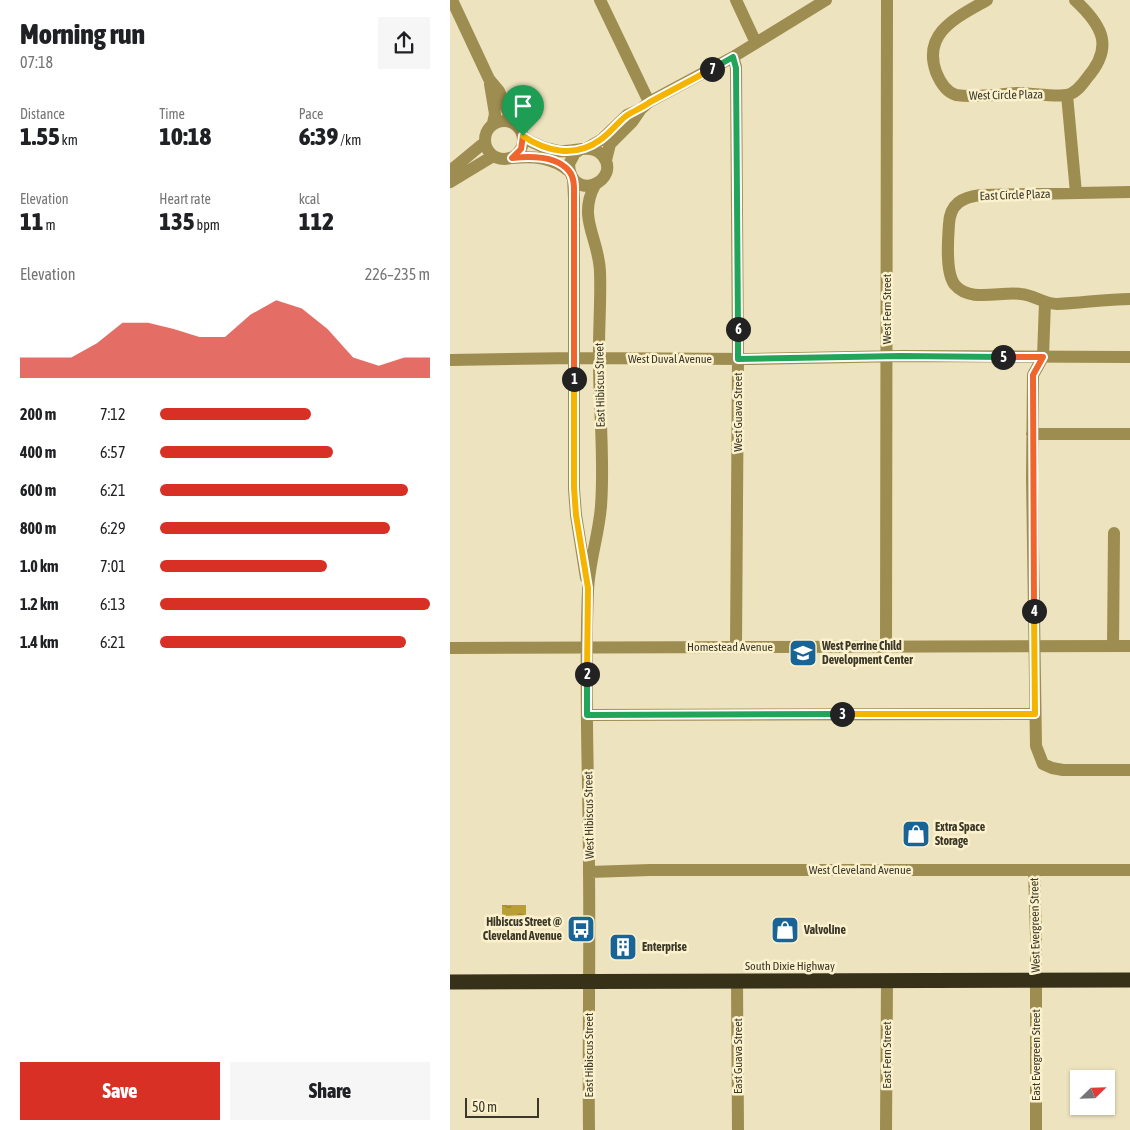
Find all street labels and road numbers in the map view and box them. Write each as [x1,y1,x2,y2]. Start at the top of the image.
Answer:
street label: West Circle Plaza [969,87,1043,103]
street label: East Circle Plaza [979,187,1051,203]
street label: West Fern Street [880,273,894,344]
street label: East Hibiscus Street [592,342,608,428]
street label: West Duval Avenue [628,352,712,366]
street label: West Guava Street [731,372,745,452]
street label: Homestead Avenue [687,640,773,654]
street label: West Hibiscus Street [581,770,597,859]
street label: West Cleveland Avenue [809,863,911,877]
street label: West Evergreen Street [1027,877,1043,973]
street label: South Dixie Highway [745,959,835,973]
street label: East Evergreen Street [1029,1008,1043,1101]
street label: East Hibiscus Street [582,1012,596,1097]
street label: East Guava Street [731,1017,745,1094]
street label: East Fern Street [880,1021,894,1089]

